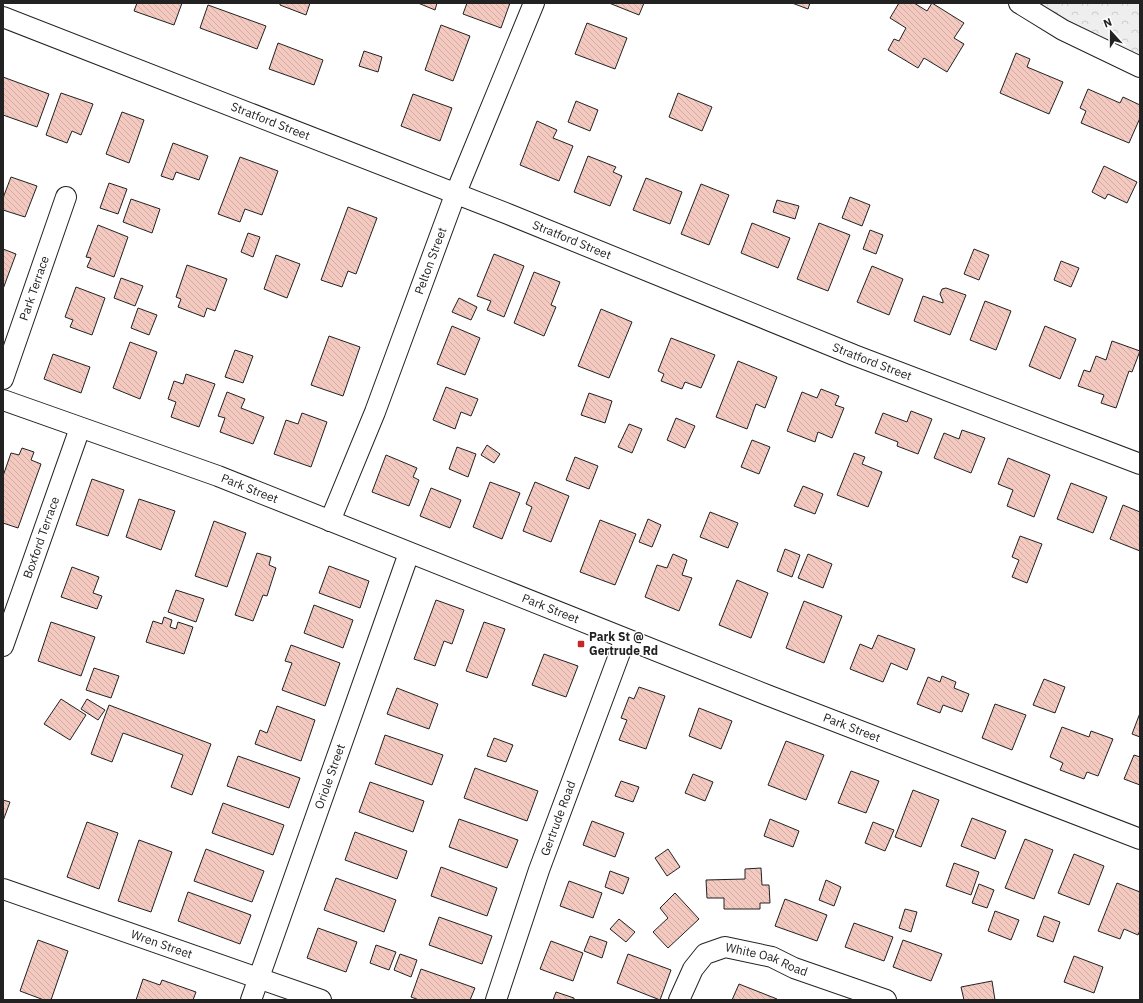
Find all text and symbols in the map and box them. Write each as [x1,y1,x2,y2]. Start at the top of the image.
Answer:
north arrow [1091,12,1131,52]
text: N [1101,15,1114,31]
street label: Stratford Street [229,99,312,143]
street label: Stratford Street [530,217,614,262]
street label: Pelton Street [411,225,449,296]
street label: Park Terrace [16,253,52,323]
street label: Stratford Street [830,339,914,383]
street label: Park Street [219,470,280,506]
street label: Boxford Terrace [19,494,62,580]
street label: Park Street [520,590,581,626]
place label: Park St @ Gertrude Rd [589,629,658,658]
marker: Park St @ Gertrude Rd [576,639,586,649]
street label: Park Street [821,709,883,745]
street label: Oriole Street [311,742,348,811]
street label: Gertrude Road [537,779,579,858]
street label: Wren Street [129,926,195,962]
street label: White Oak Road [724,939,810,979]

